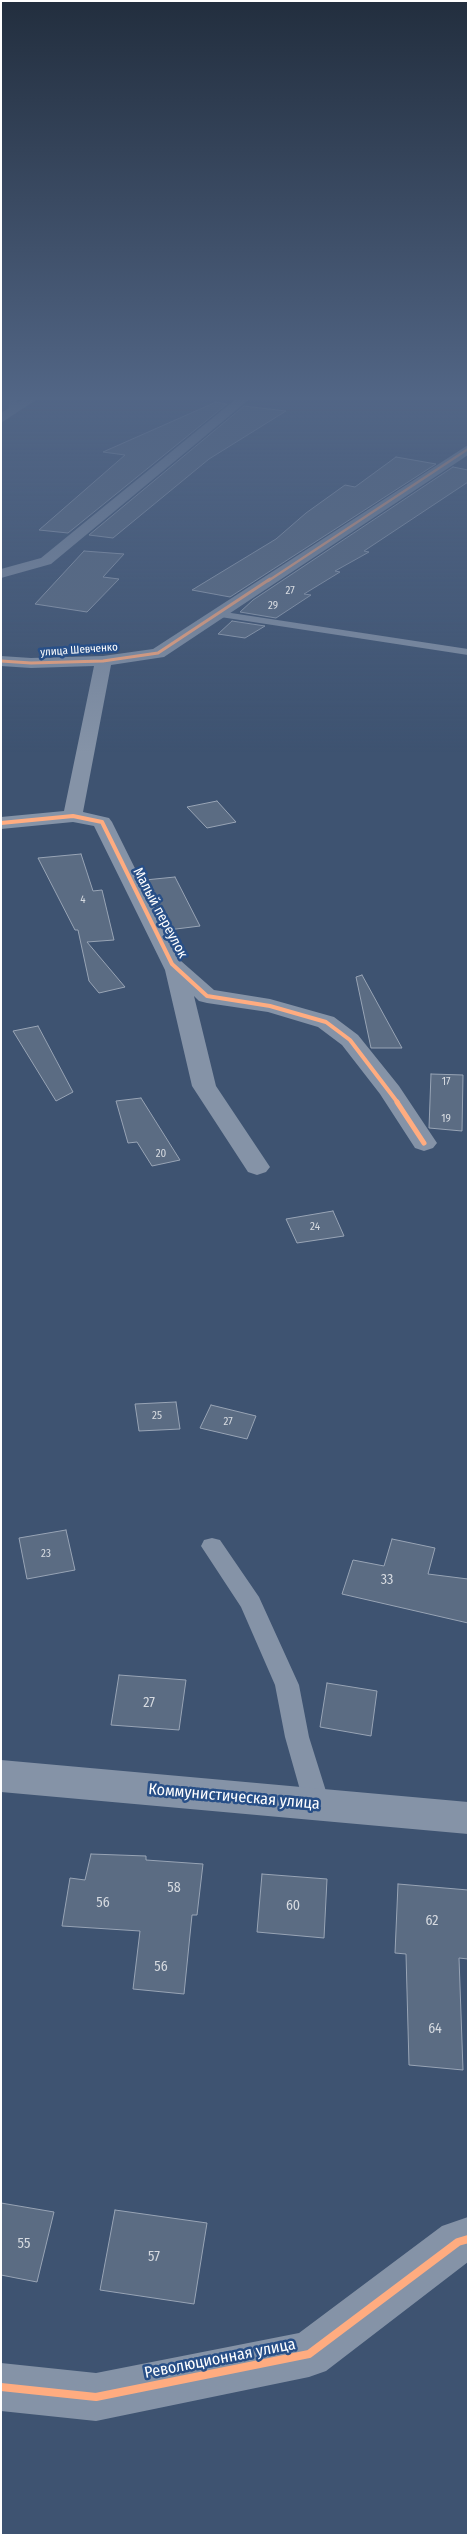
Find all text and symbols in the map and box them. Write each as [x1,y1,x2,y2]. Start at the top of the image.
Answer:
house number: 27 [285,584,295,598]
house number: 29 [268,599,278,613]
street label: улица Шевченко [40,641,118,659]
street label: Малый переулок [129,865,191,961]
house number: 4 [80,893,86,907]
house number: 17 [442,1075,450,1089]
house number: 19 [441,1112,451,1126]
house number: 20 [156,1147,166,1161]
house number: 24 [310,1220,320,1234]
house number: 25 [152,1409,162,1423]
house number: 27 [223,1415,233,1429]
house number: 23 [41,1547,51,1561]
house number: 33 [381,1572,393,1588]
house number: 27 [143,1695,155,1711]
street label: Коммунистическая улица [148,1780,320,1814]
house number: 58 [167,1880,181,1896]
house number: 56 [96,1895,110,1911]
house number: 60 [286,1898,300,1914]
house number: 62 [426,1913,438,1929]
house number: 56 [154,1959,168,1975]
house number: 64 [428,2021,442,2037]
house number: 55 [18,2236,30,2252]
house number: 57 [148,2249,160,2265]
street label: Революционная улица [143,2335,297,2383]

